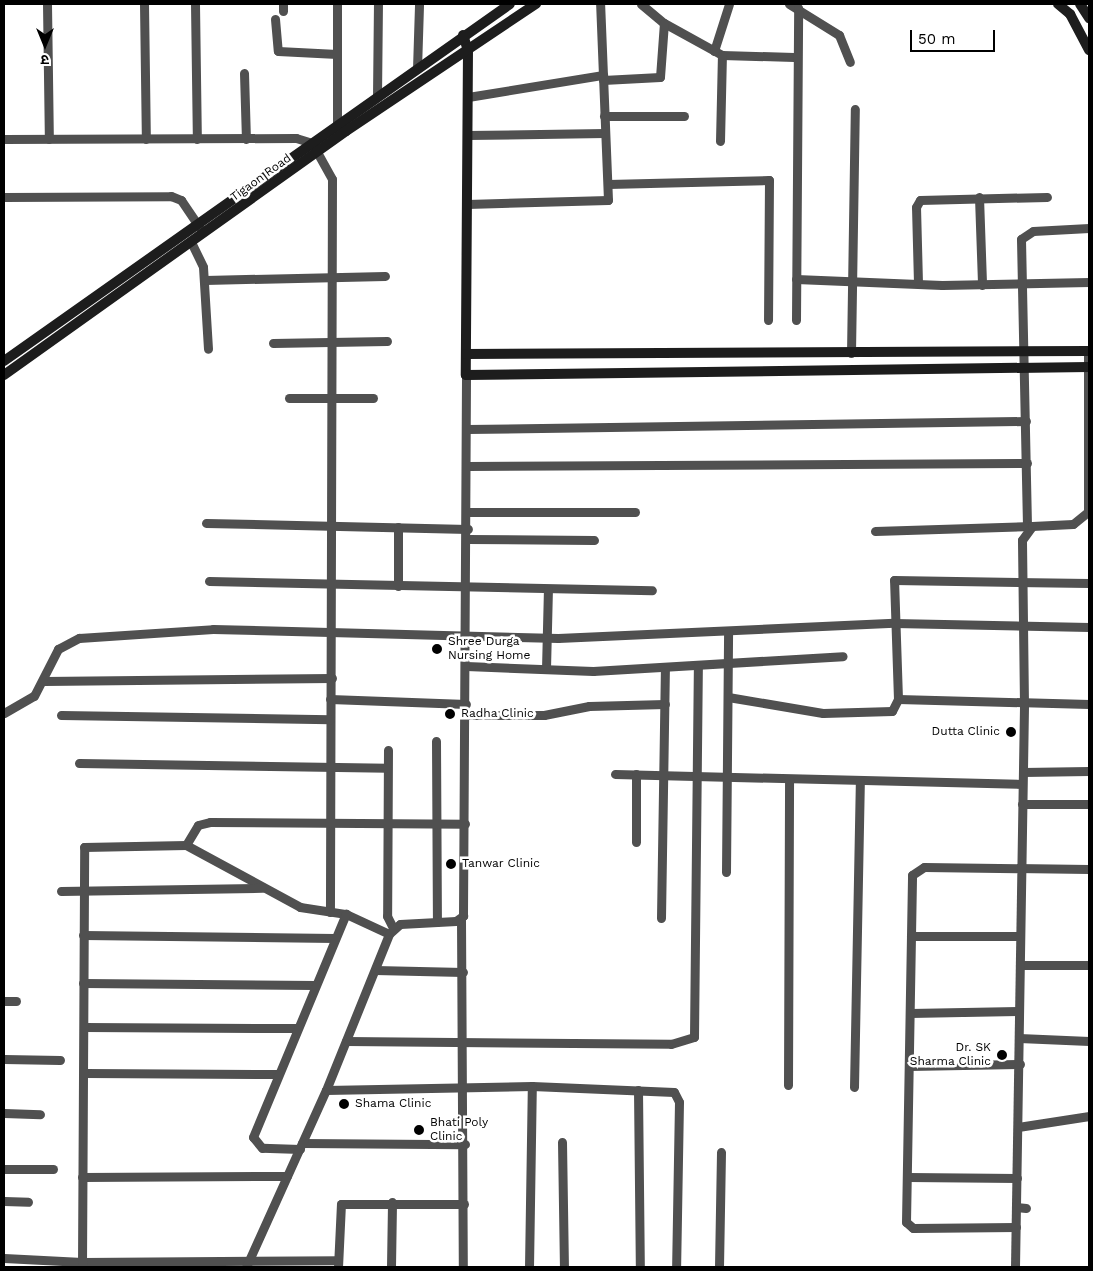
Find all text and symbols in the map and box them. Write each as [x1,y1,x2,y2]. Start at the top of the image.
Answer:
north arrow [20,20,70,70]
scale bar [913,20,998,52]
text: 50 m [918,30,955,48]
text: उ [41,52,49,68]
street label: Tigaon Road [228,151,294,205]
place label: Shree Durga Nursing Home [448,635,530,663]
marker: Shree Durga Nursing Home [430,642,444,656]
marker: Radha Clinic [443,707,457,721]
place label: Radha Clinic [461,707,534,721]
place label: Dutta Clinic [931,725,1000,739]
marker: Dutta Clinic [1004,725,1018,739]
marker: Tanwar Clinic [444,857,458,871]
place label: Tanwar Clinic [462,857,540,871]
place label: Dr. SK Sharma Clinic [909,1041,991,1069]
marker: Dr. SK Sharma Clinic [995,1048,1009,1062]
marker: Shama Clinic [337,1097,351,1111]
place label: Shama Clinic [355,1097,432,1111]
place label: Bhati Poly Clinic [430,1116,488,1144]
marker: Bhati Poly Clinic [412,1123,426,1137]

